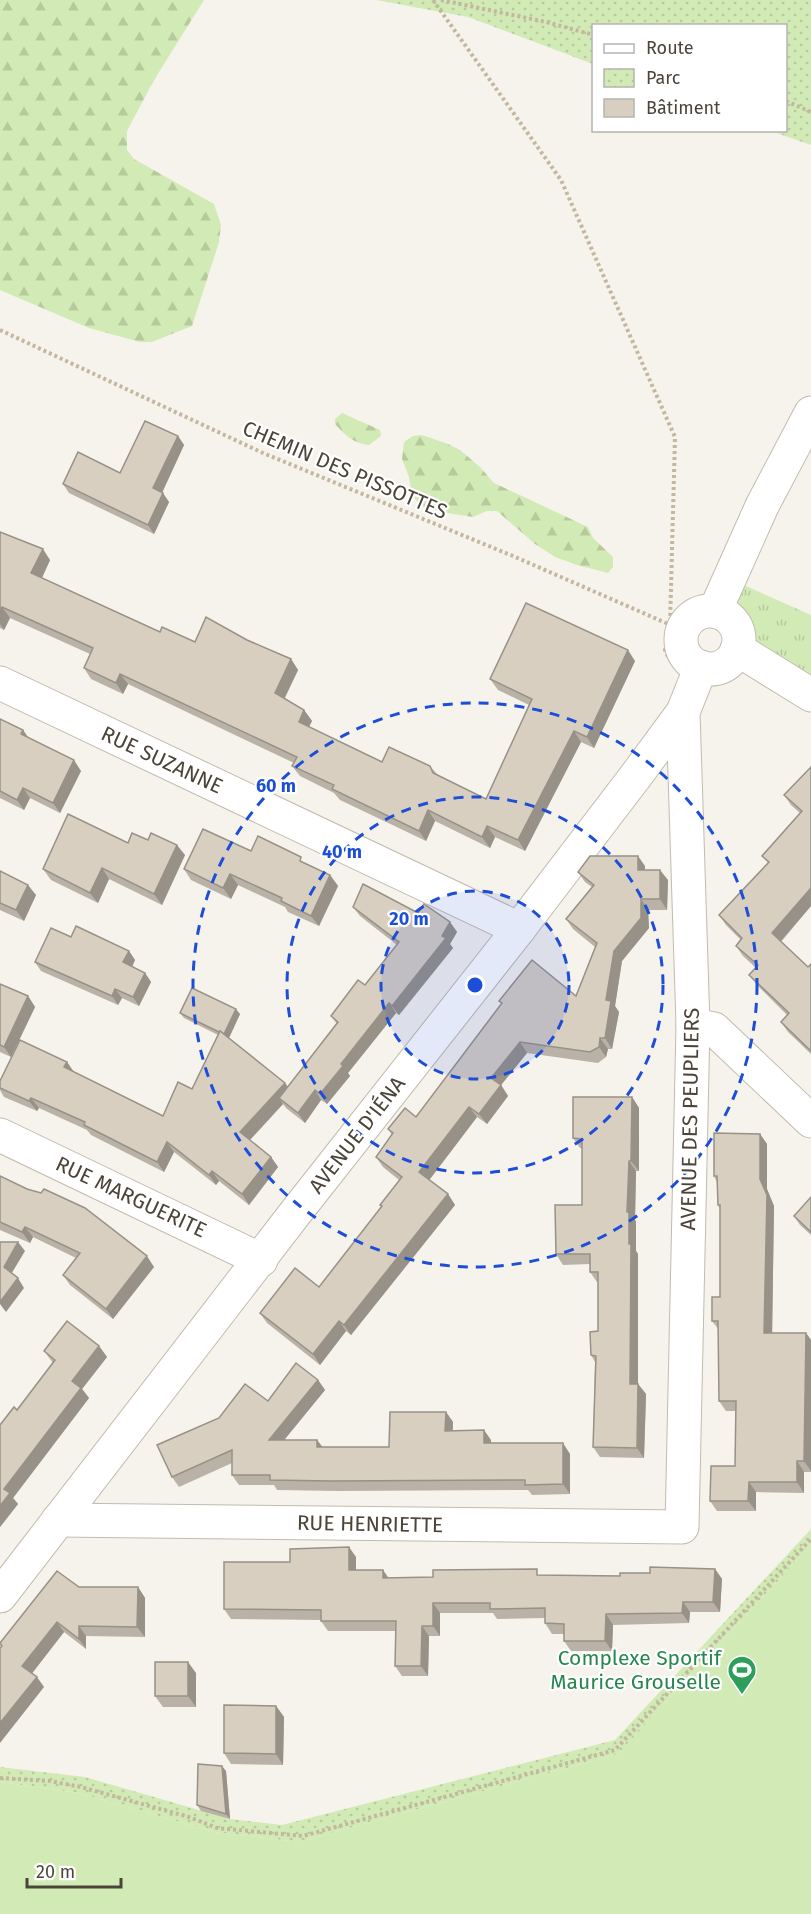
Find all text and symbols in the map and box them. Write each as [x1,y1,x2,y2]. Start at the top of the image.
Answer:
legend [592,24,787,132]
text: Route [646,37,694,59]
text: Parc [646,67,681,89]
text: Bâtiment [646,97,721,119]
street label: CHEMIN DES PISSOTTES [239,415,451,525]
street label: RUE SUZANNE [97,720,227,800]
text: 60 m [256,775,296,797]
text: 40 m [322,841,362,863]
text: 20 m [389,908,429,930]
centre of rings [465,975,485,995]
street label: AVENUE DES PEUPLIERS [675,1007,705,1231]
street label: AVENUE D'IÉNA [303,1071,411,1199]
street label: RUE MARGUERITE [51,1151,211,1243]
street label: RUE HENRIETTE [297,1510,443,1538]
place label: Complexe Sportif Maurice Grouselle [550,1645,723,1695]
sports icon: Complexe Sportif Maurice Grouselle [726,1654,758,1696]
scale bar [27,1851,122,1889]
text: 20 m [36,1861,75,1883]

